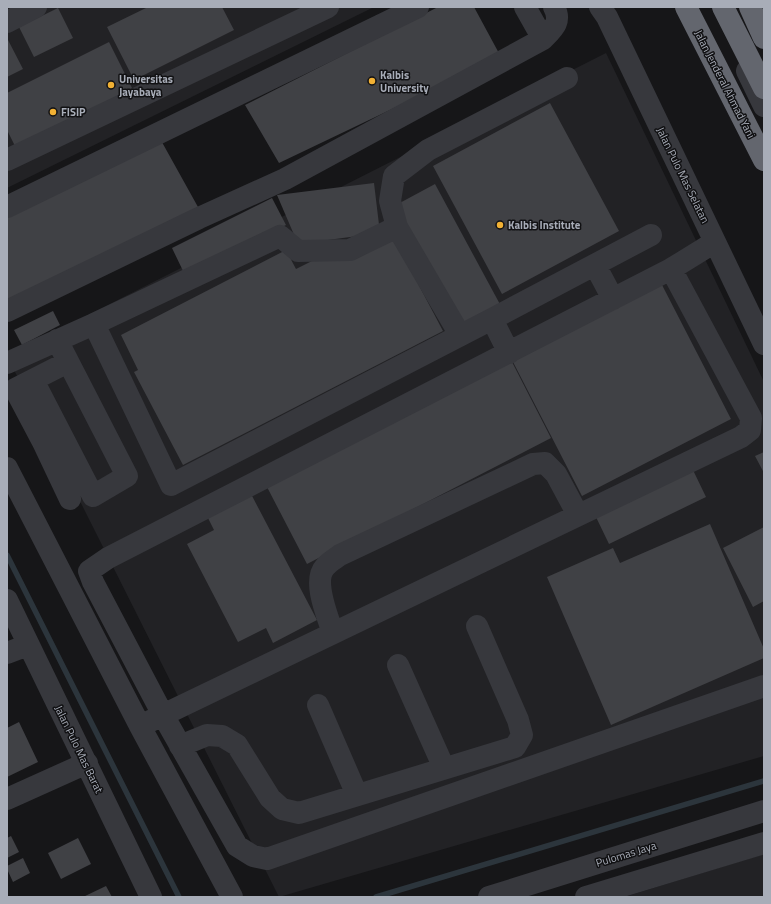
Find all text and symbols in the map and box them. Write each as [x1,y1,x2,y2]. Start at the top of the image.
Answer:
street label: Jalan Jenderal Ahmad Yani [691,27,759,141]
place label: Kalbis University [380,67,429,96]
place label: Universitas Jayabaya [119,71,173,100]
marker: Kalbis University [367,76,377,86]
marker: Universitas Jayabaya [106,80,116,90]
place label: FISIP [61,104,86,120]
marker: FISIP [48,107,58,117]
street label: Jalan Pulo Mas Selatan [653,124,713,226]
place label: Kalbis Institute [508,217,581,233]
marker: Kalbis Institute [495,220,505,230]
street label: Jalan Pulo Mas Barat [51,702,107,796]
street label: Pulomas Jaya [594,837,659,871]

